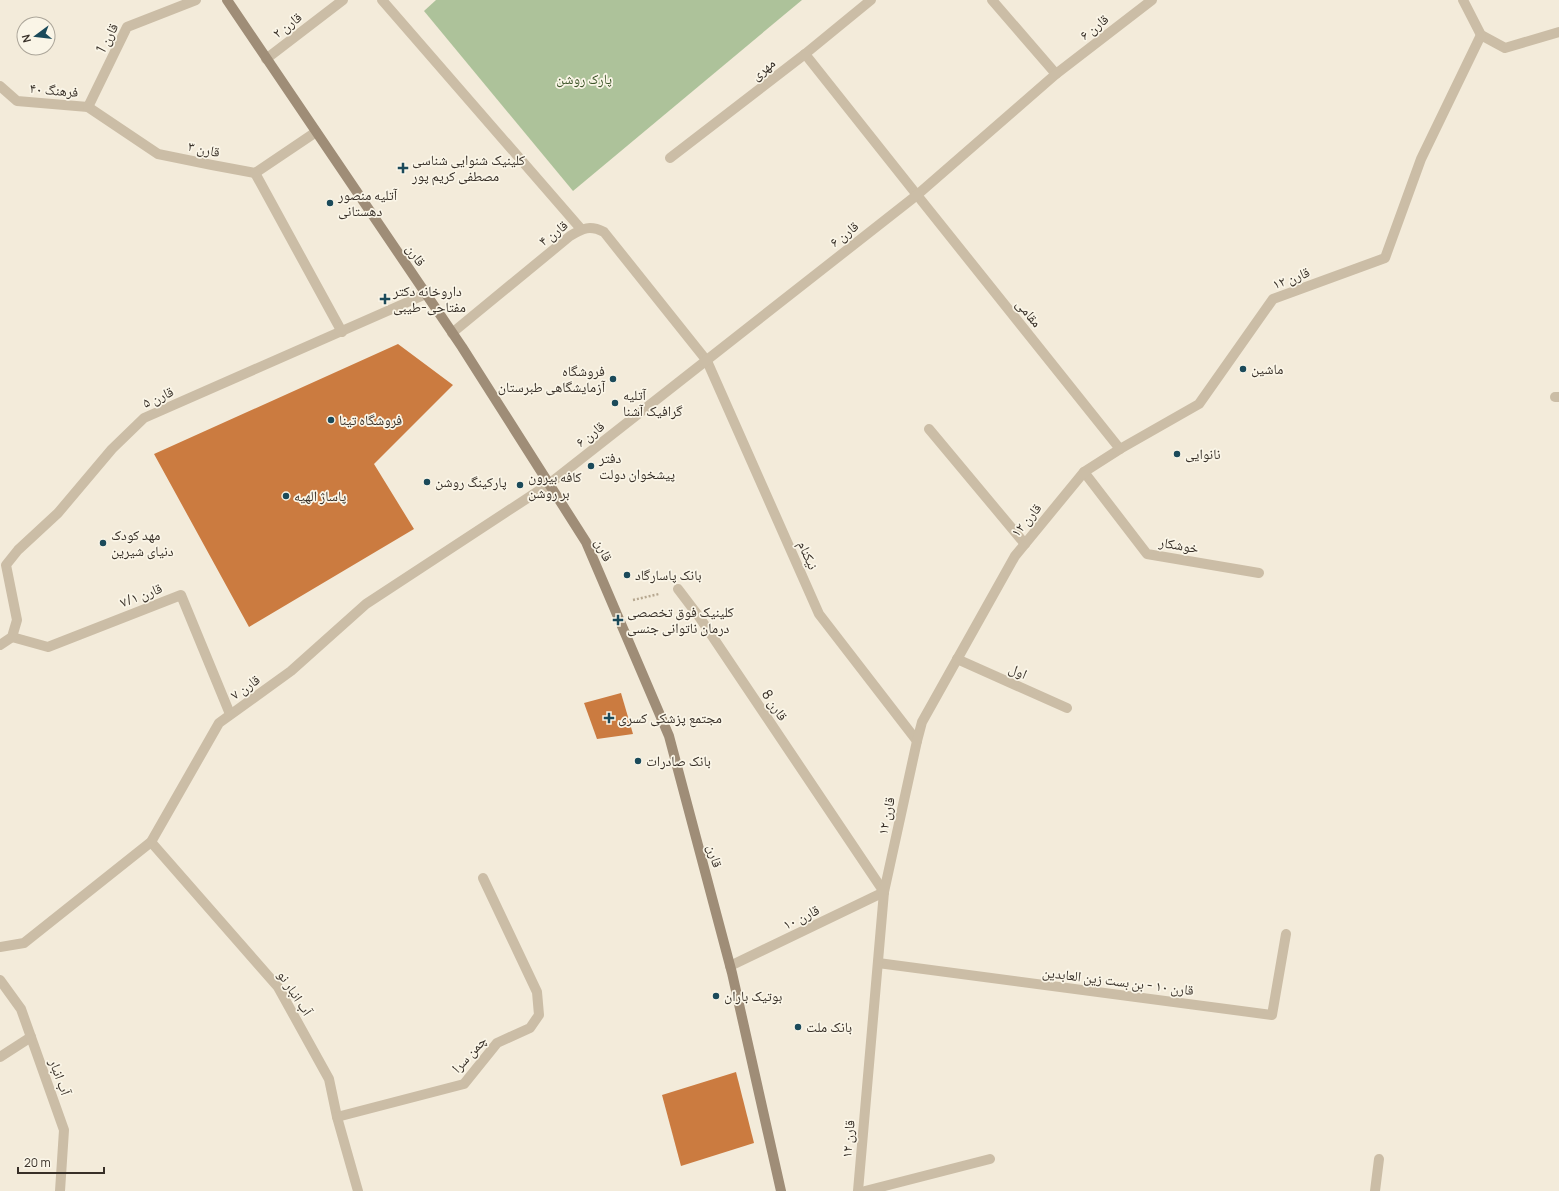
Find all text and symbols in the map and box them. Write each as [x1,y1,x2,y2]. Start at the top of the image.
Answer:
street label: قارن ٢ [268,7,305,42]
street label: قارن ۶ [1075,9,1112,44]
north arrow [16,16,56,56]
street label: قارن 1 [91,19,122,56]
text: N [18,33,34,44]
street label: مهری [747,53,779,84]
park label: پارک روشن [556,69,612,88]
street label: فرهنگ ۴۰ [29,78,79,101]
street label: قارن ٣ [186,136,222,161]
place label: کلینیک شنوایی شناسی مصطفی کریم پور [411,150,525,186]
marker: کلینیک شنوایی شناسی مصطفی کریم پور [397,162,409,174]
place label: آتلیه منصور دهستانی [337,185,397,220]
marker: آتلیه منصور دهستانی [325,198,335,208]
street label: قارن ۴ [534,215,571,250]
street label: قارن ۶ [825,216,862,251]
street label: قارن [402,240,431,270]
street label: قارن ۱۲ [1269,262,1312,293]
place label: داروخانه دکتر مفتاحی-طیبی [392,281,466,316]
marker: داروخانه دکتر مفتاحی-طیبی [380,294,390,304]
street label: مقامی [1012,295,1047,331]
place label: ماشین [1251,359,1283,378]
place label: فروشگاه آزمایشگاهی طبرستان [498,361,605,396]
marker: ماشین [1238,364,1248,374]
marker: فروشگاه آزمایشگاهی طبرستان [608,374,618,384]
street label: قارن ۵ [139,381,176,412]
place label: آتلیه گرافیک آشنا [623,385,683,420]
marker: آتلیه گرافیک آشنا [610,398,620,408]
place label: فروشگاه تینا [339,410,402,429]
marker: فروشگاه تینا [326,415,336,425]
street label: قارن ۶ [571,416,608,451]
place label: نانوایی [1185,444,1221,463]
place label: دفتر پیشخوان دولت [598,448,675,483]
marker: نانوایی [1172,449,1182,459]
marker: دفتر پیشخوان دولت [586,461,596,471]
place label: کافه بیرون بر روشن [528,467,582,502]
place label: پارکینگ روشن [435,472,507,491]
marker: پارکینگ روشن [422,477,432,487]
marker: کافه بیرون بر روشن [515,480,525,490]
place label: پاساژ الهیه [294,486,347,505]
marker: پاساژ الهیه [281,491,291,501]
street label: قارن ۱۲ [1006,499,1045,541]
place label: مهد کودک دنیای شیرین [111,525,174,560]
street label: خوشکار [1157,532,1201,557]
street label: قارن [591,535,618,564]
street label: نیکنام [793,537,823,573]
marker: مهد کودک دنیای شیرین [98,538,108,548]
place label: بانک پاسارگاد [635,565,702,584]
marker: بانک پاسارگاد [622,570,632,580]
street label: قارن ۷/۱ [117,578,165,611]
place label: کلینیک فوق تخصصی درمان ناتوانی جنسی [627,602,734,637]
marker: کلینیک فوق تخصصی درمان ناتوانی جنسی [612,614,624,626]
street label: اول [1006,658,1030,683]
street label: قارن ٧ [226,670,263,704]
street label: قارن 8 [758,685,793,724]
place label: مجتمع پزشکی کسری [618,708,722,728]
marker: مجتمع پزشکی کسری [603,712,615,724]
place label: بانک صادرات [646,751,711,770]
marker: بانک صادرات [633,756,643,766]
street label: قارن ۱۲ [872,795,899,837]
street label: قارن [703,842,728,870]
street label: قارن ١٠ [779,900,822,934]
street label: قارن ۱۰ - بن بست زین العابدین [1041,962,1195,999]
street label: آب انبار نو [274,966,317,1019]
place label: بوتیک باران [724,986,782,1005]
marker: بوتیک باران [711,991,721,1001]
place label: بانک ملت [806,1017,852,1036]
marker: بانک ملت [793,1022,803,1032]
street label: چمن سرا [447,1031,490,1076]
street label: آب انبار [45,1055,76,1098]
street label: قارن ۱۲ [836,1119,859,1159]
scale bar [18,1149,104,1175]
text: 20 m [24,1154,51,1171]

